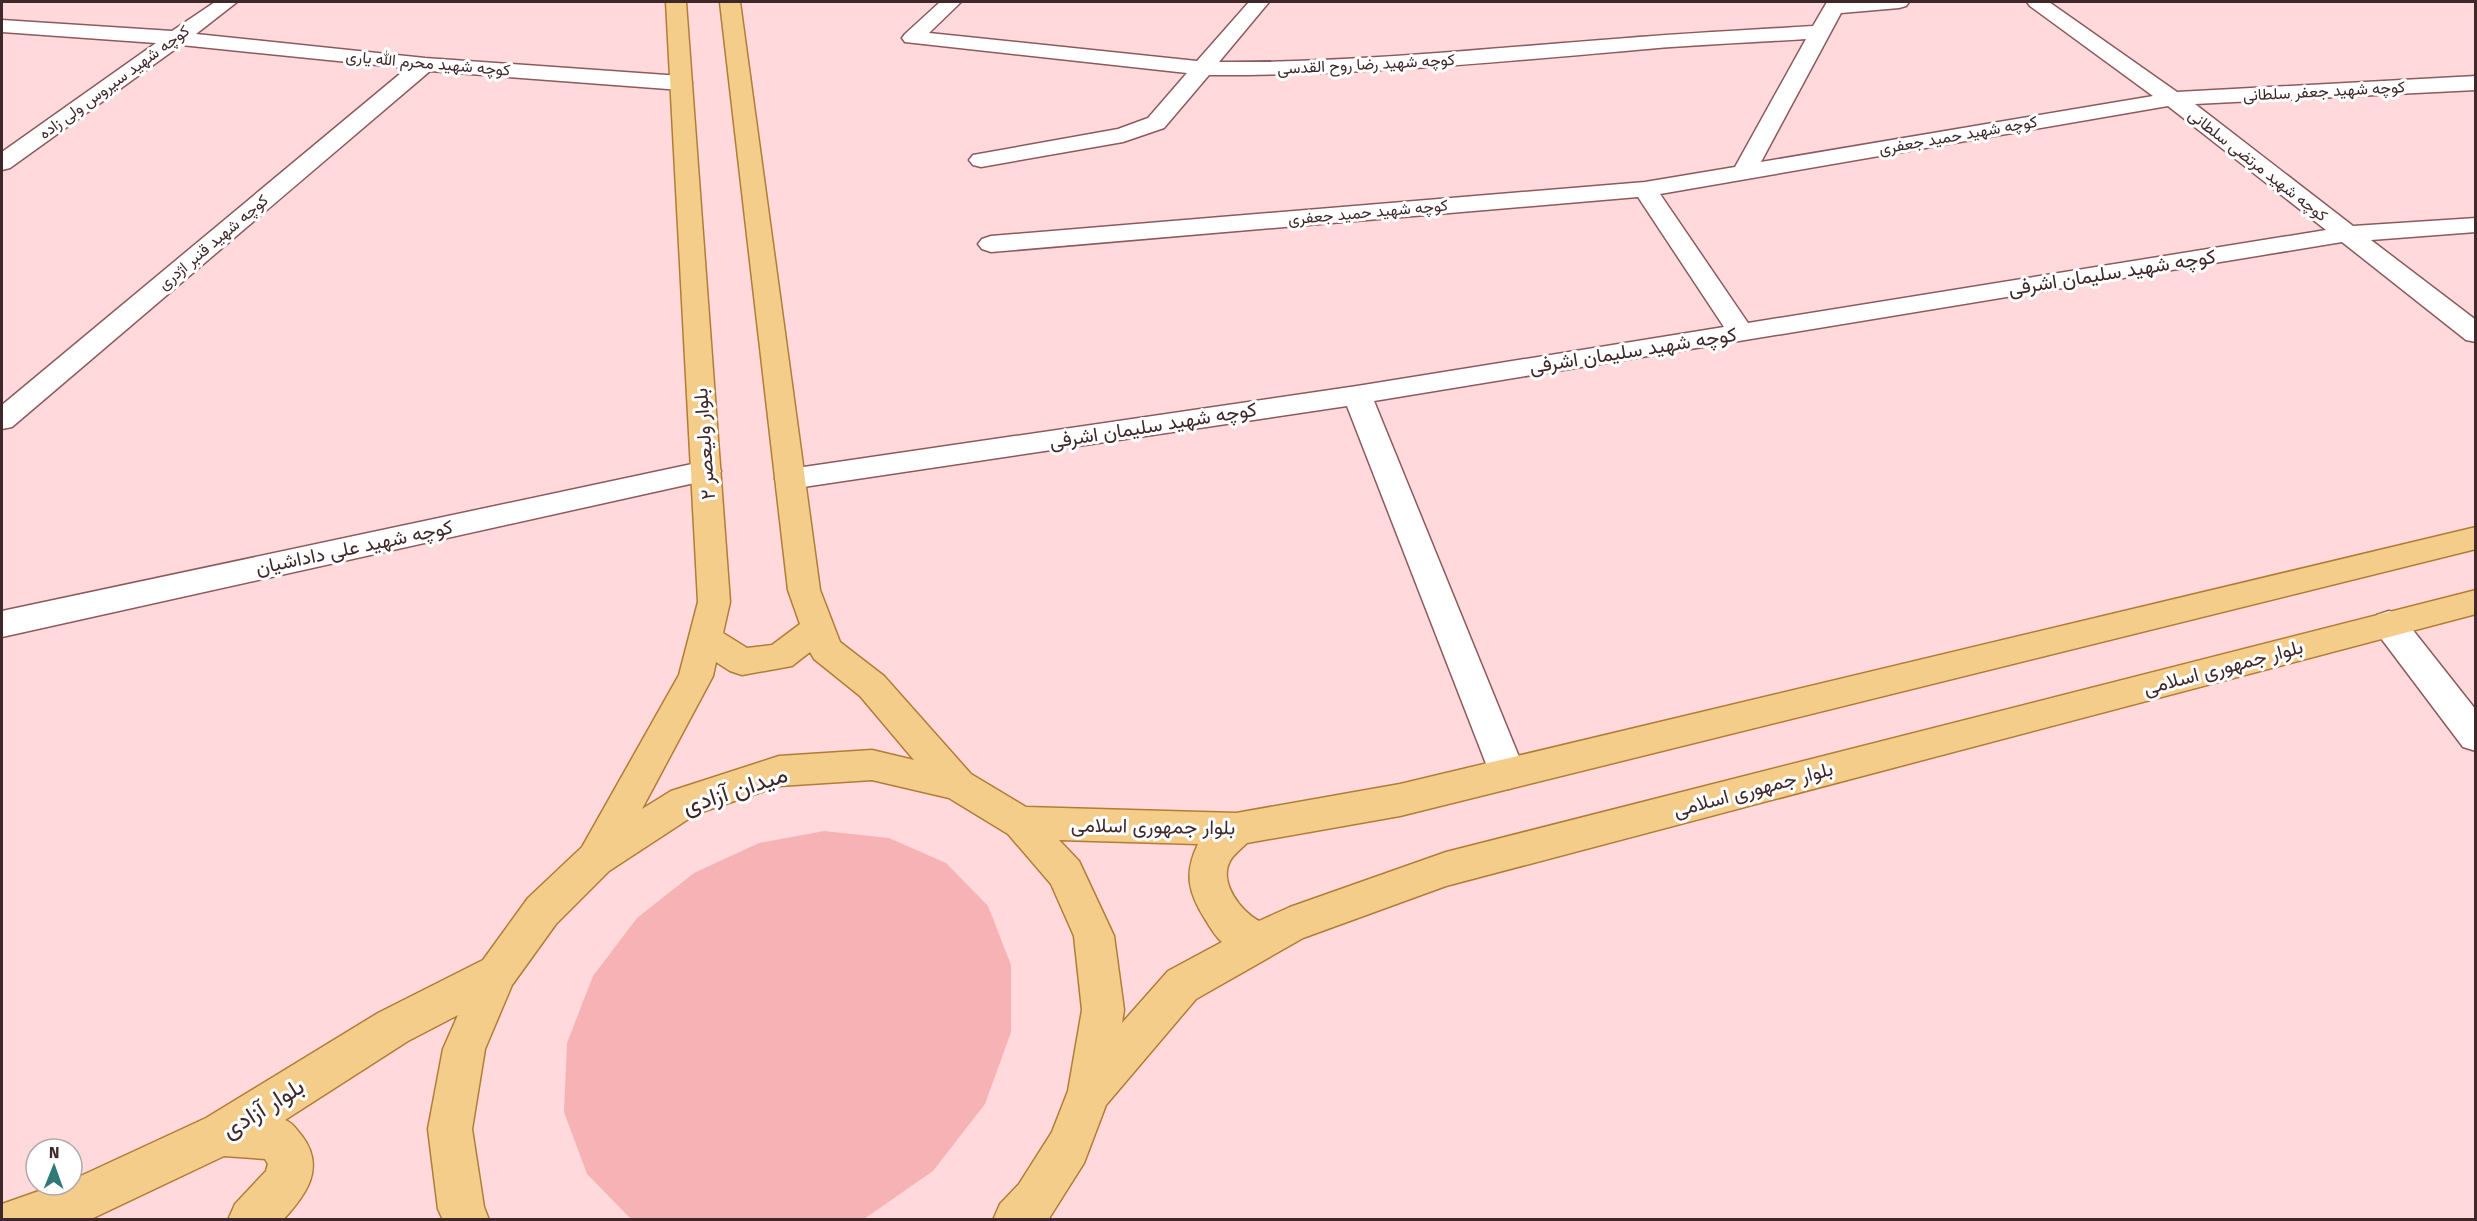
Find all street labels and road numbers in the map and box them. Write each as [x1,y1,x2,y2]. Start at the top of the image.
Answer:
street label: کوچه شهید سیروس ولی زاده [35,21,194,145]
street label: کوچه شهید محرم الله یاری [345,46,511,82]
street label: کوچه شهید رضا روح القدسی [1277,50,1455,80]
street label: کوچه شهید جعفر سلطانی [2242,77,2406,107]
street label: کوچه شهید مرتضی سلطانی [2183,105,2331,227]
street label: کوچه شهید حمید جعفری [1877,112,2039,160]
street label: کوچه شهید قنبر اژدری [154,190,273,295]
street label: کوچه شهید حمید جعفری [1287,196,1449,230]
street label: کوچه شهید سلیمان اشرفی [2007,244,2218,302]
street label: کوچه شهید سلیمان اشرفی [1528,322,1739,380]
street label: بلوار ولیعصر ۲ [688,387,721,501]
street label: کوچه شهید سلیمان اشرفی [1048,397,1259,455]
street label: کوچه شهید علی داداشیان [253,514,455,582]
street label: بلوار جمهوری اسلامی [2140,634,2306,701]
street label: بلوار جمهوری اسلامی [1670,756,1836,823]
street label: میدان آزادی [679,760,791,821]
street label: بلوار جمهوری اسلامی [1071,813,1235,840]
street label: بلوار آزادی [217,1072,310,1145]

